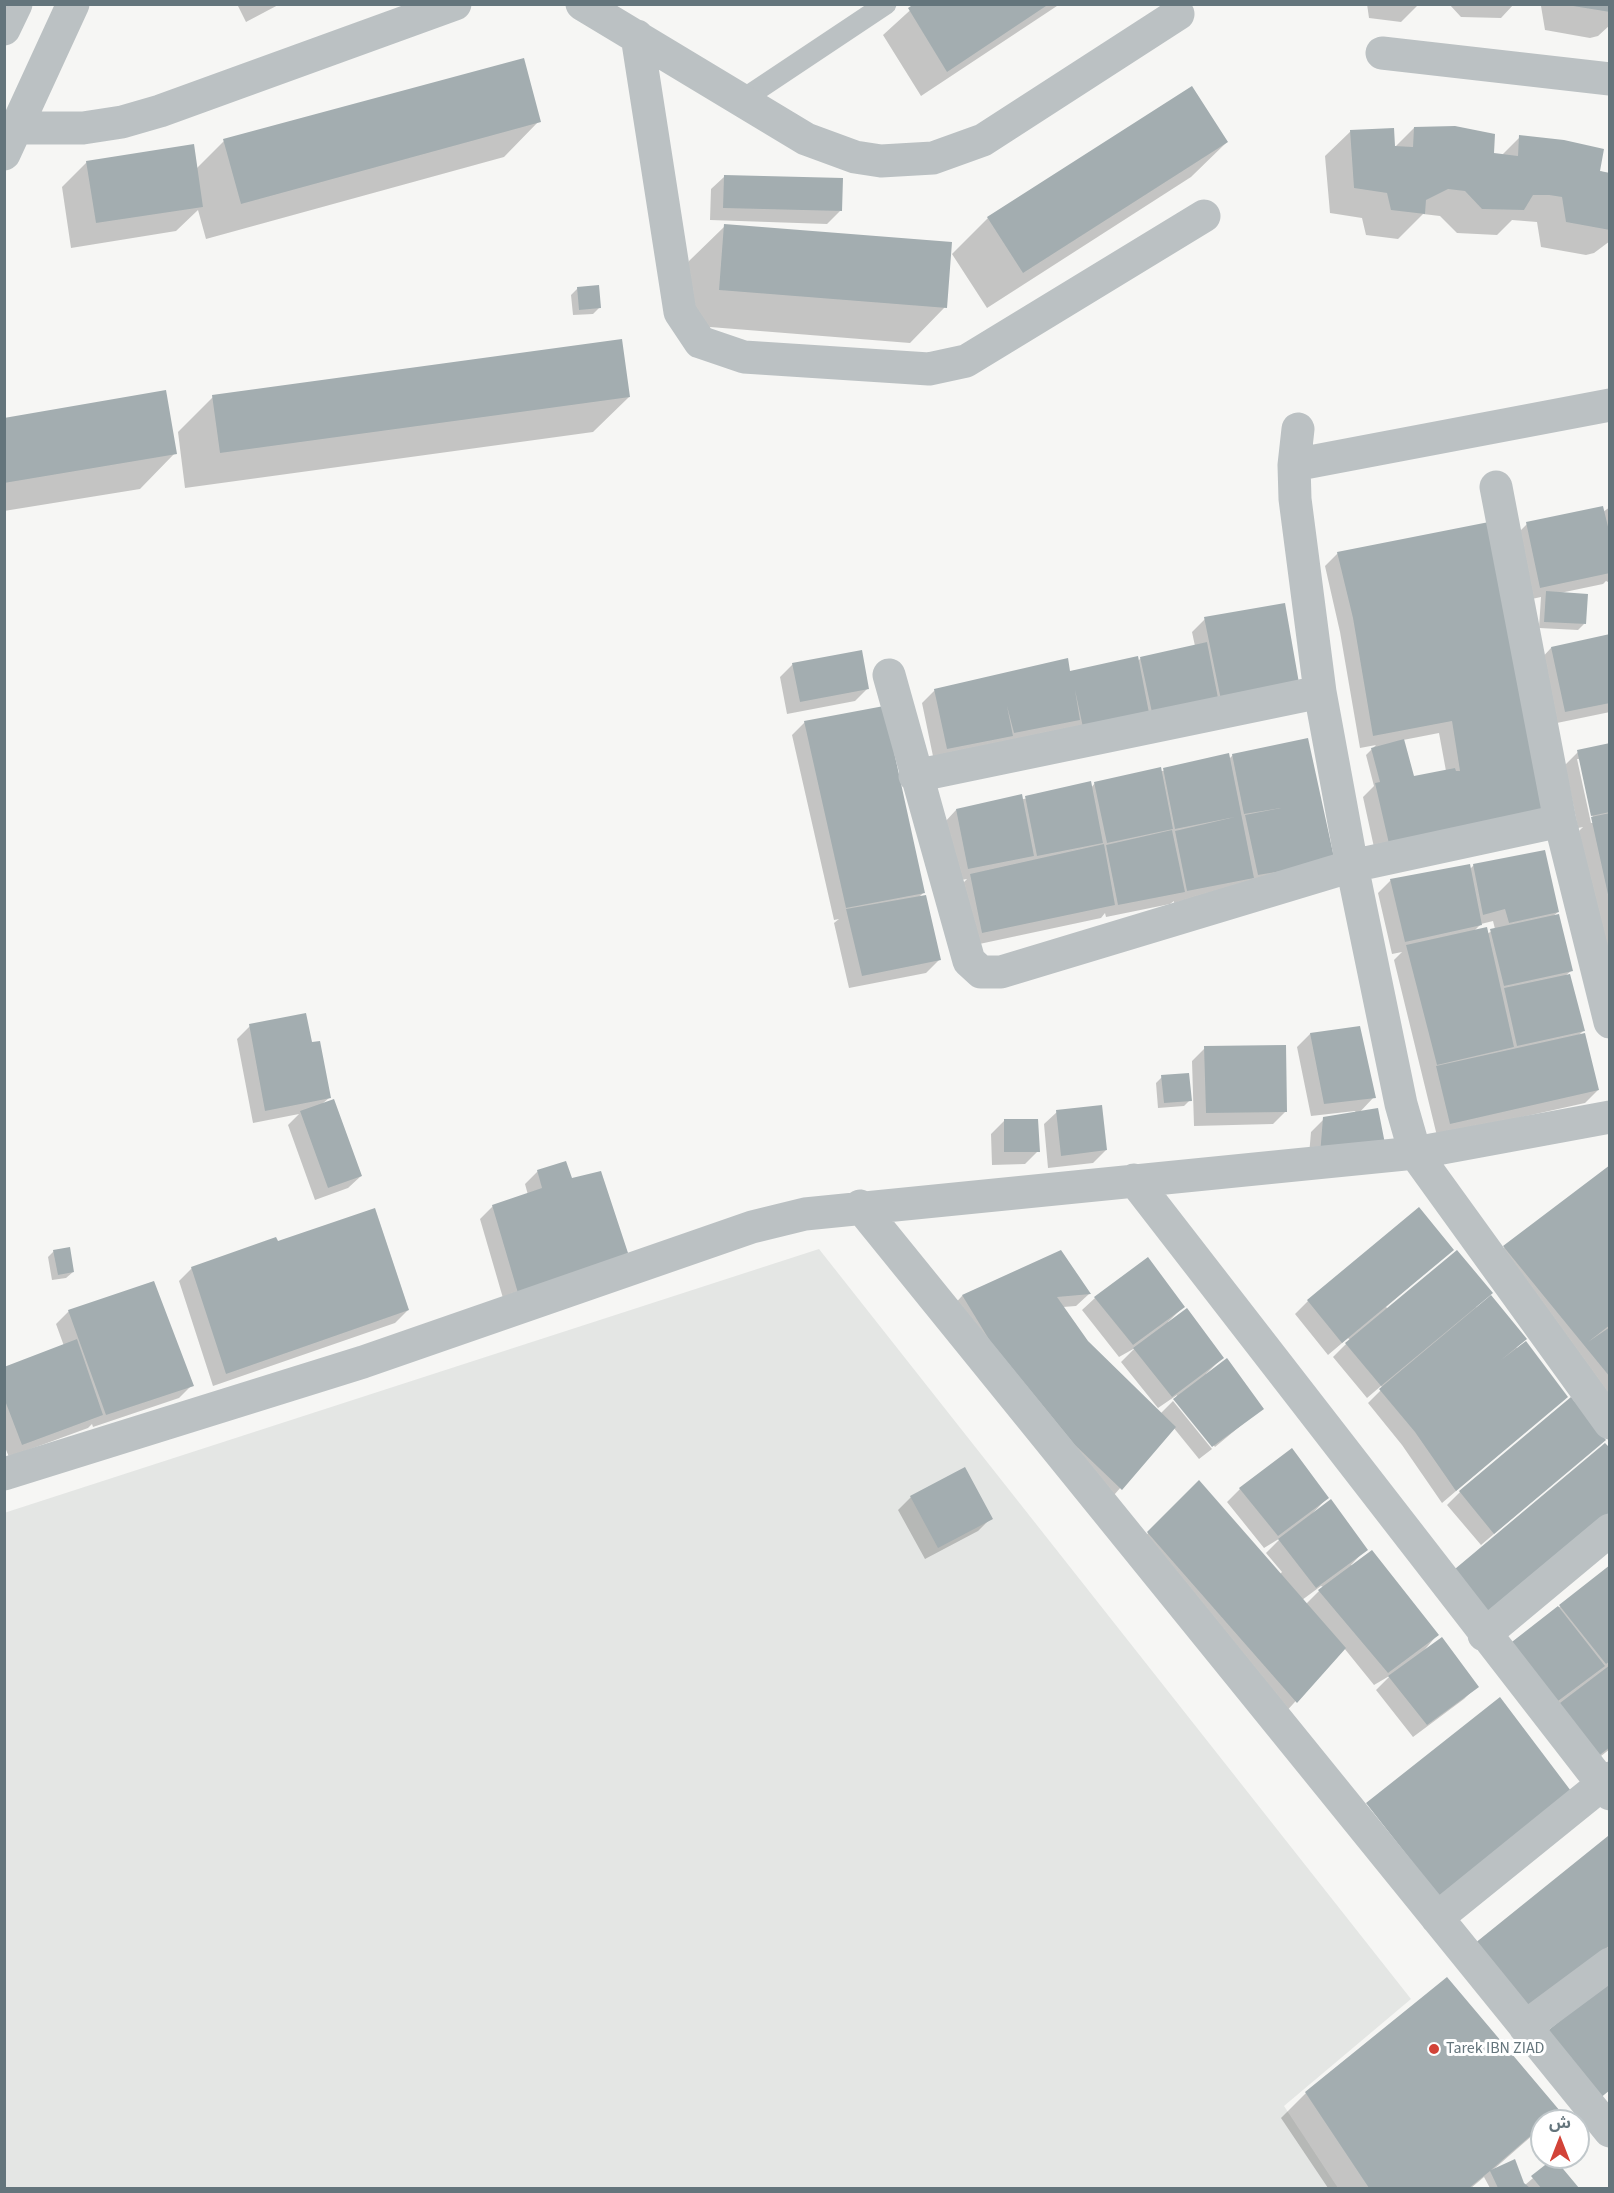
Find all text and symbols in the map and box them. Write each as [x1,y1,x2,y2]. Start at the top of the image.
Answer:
place label: Tarek IBN ZIAD [1446,2039,1544,2059]
marker: Tarek IBN ZIAD [1427,2042,1441,2056]
north arrow [1530,2109,1590,2169]
text: ش [1549,2112,1571,2134]

